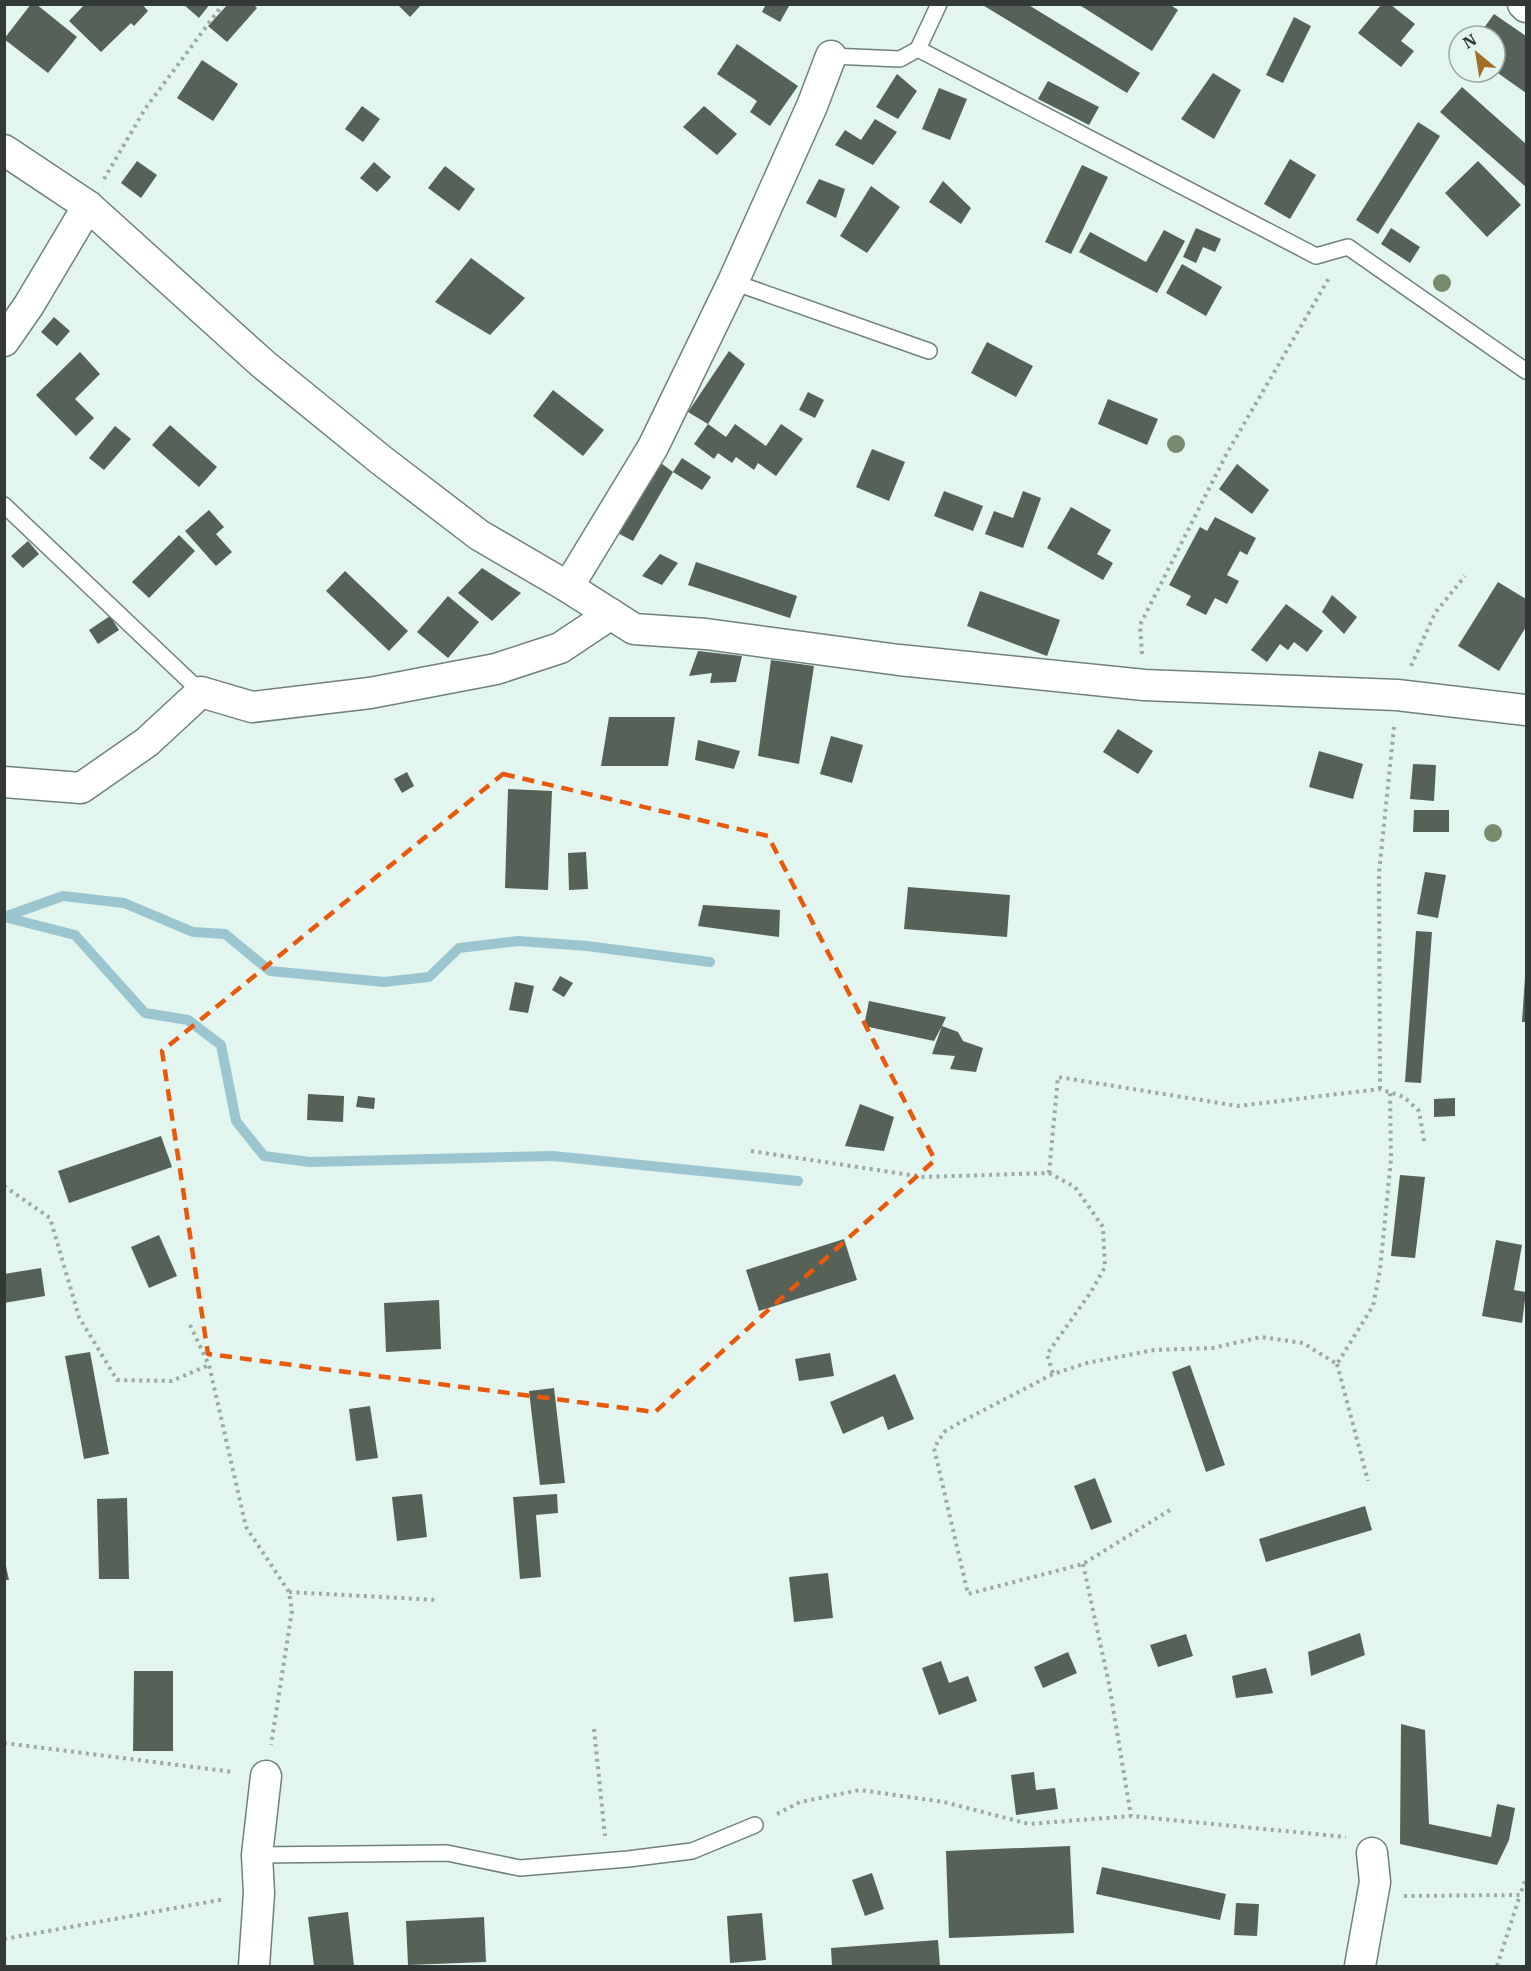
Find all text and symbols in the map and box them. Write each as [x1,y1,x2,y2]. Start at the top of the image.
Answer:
north arrow [1447,24,1507,84]
text: N [1459,29,1480,53]

